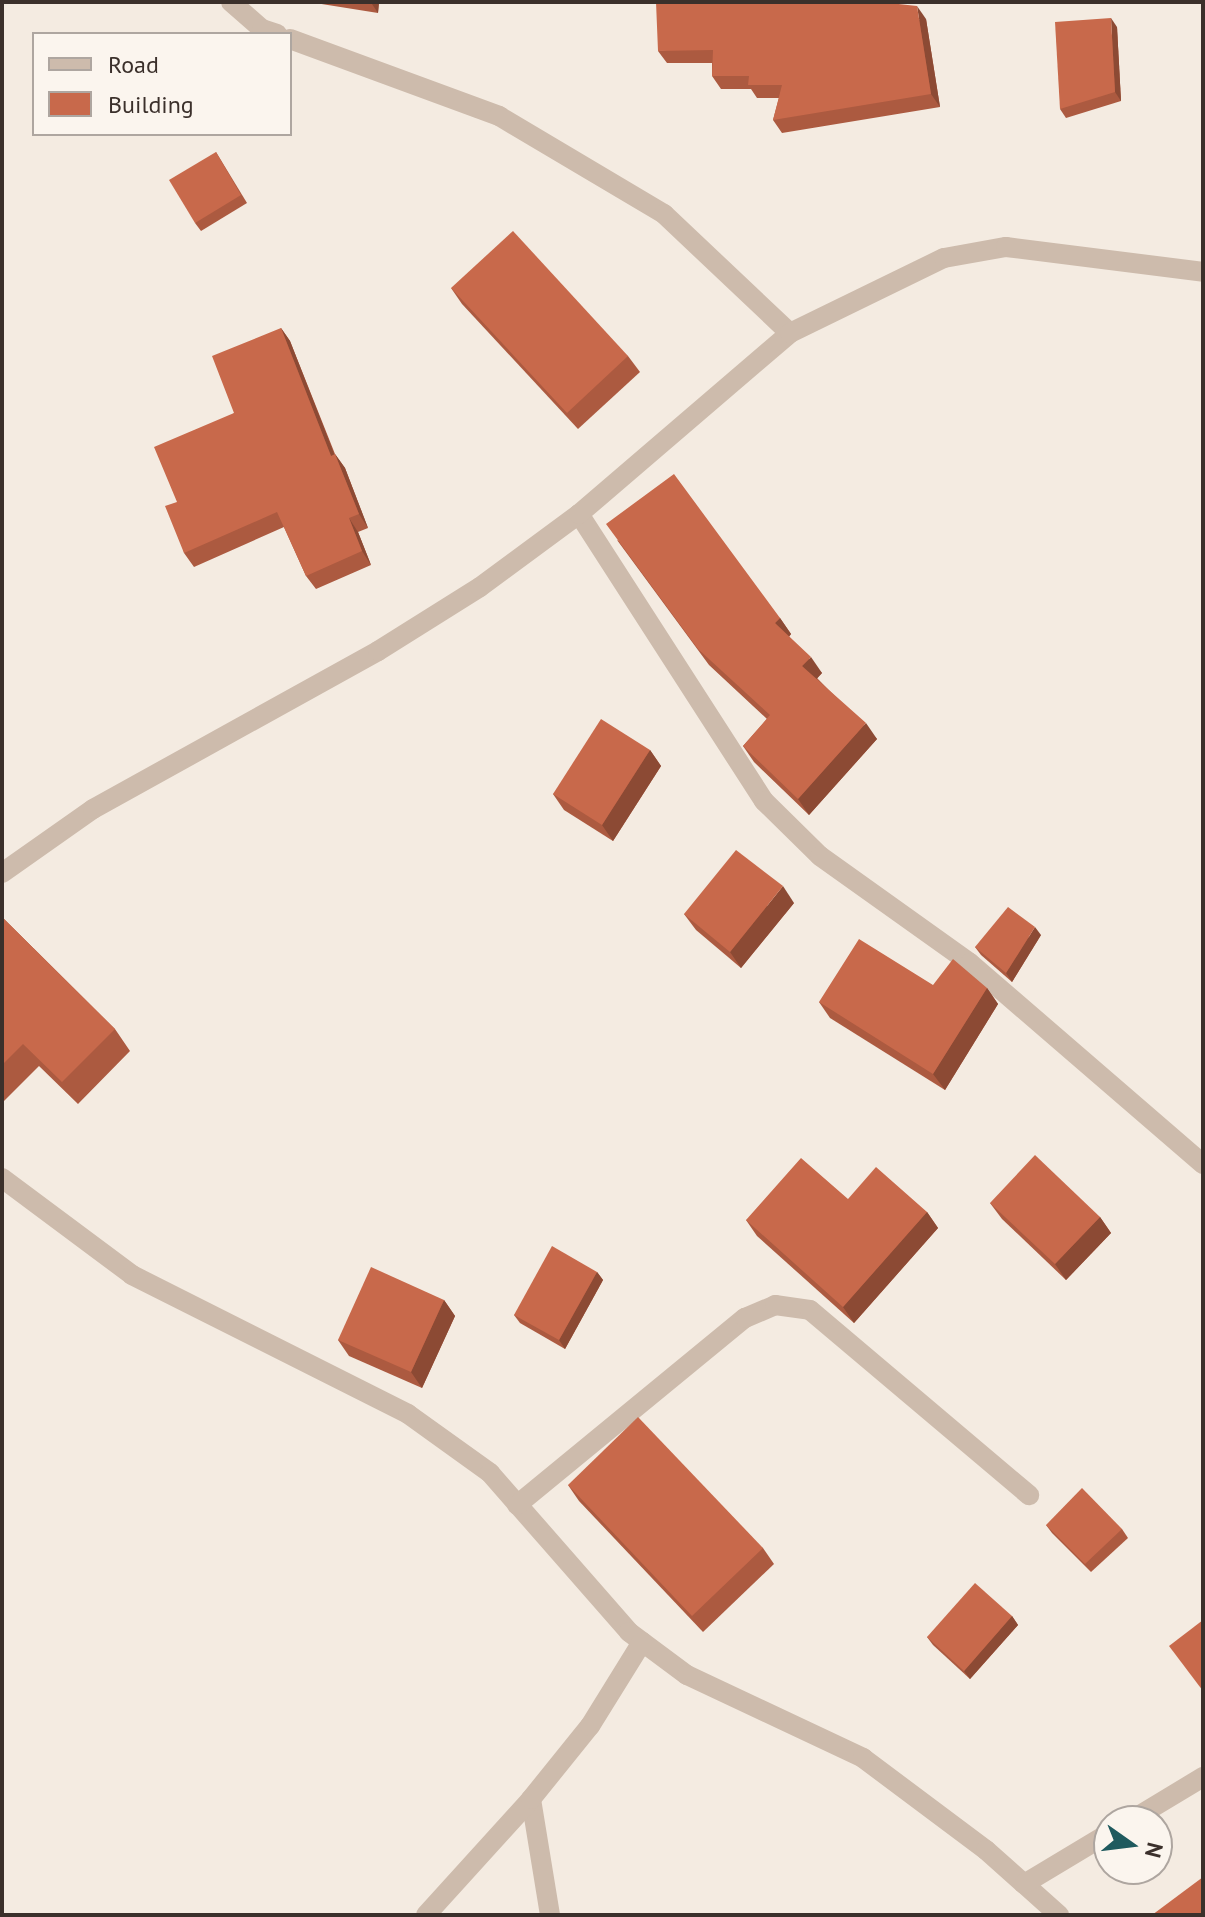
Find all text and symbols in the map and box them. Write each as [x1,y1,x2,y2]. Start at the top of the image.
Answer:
legend [32,32,292,136]
text: Road [108,49,159,80]
text: Building [108,89,194,120]
north arrow [1093,1805,1173,1885]
text: N [1139,1840,1170,1861]

